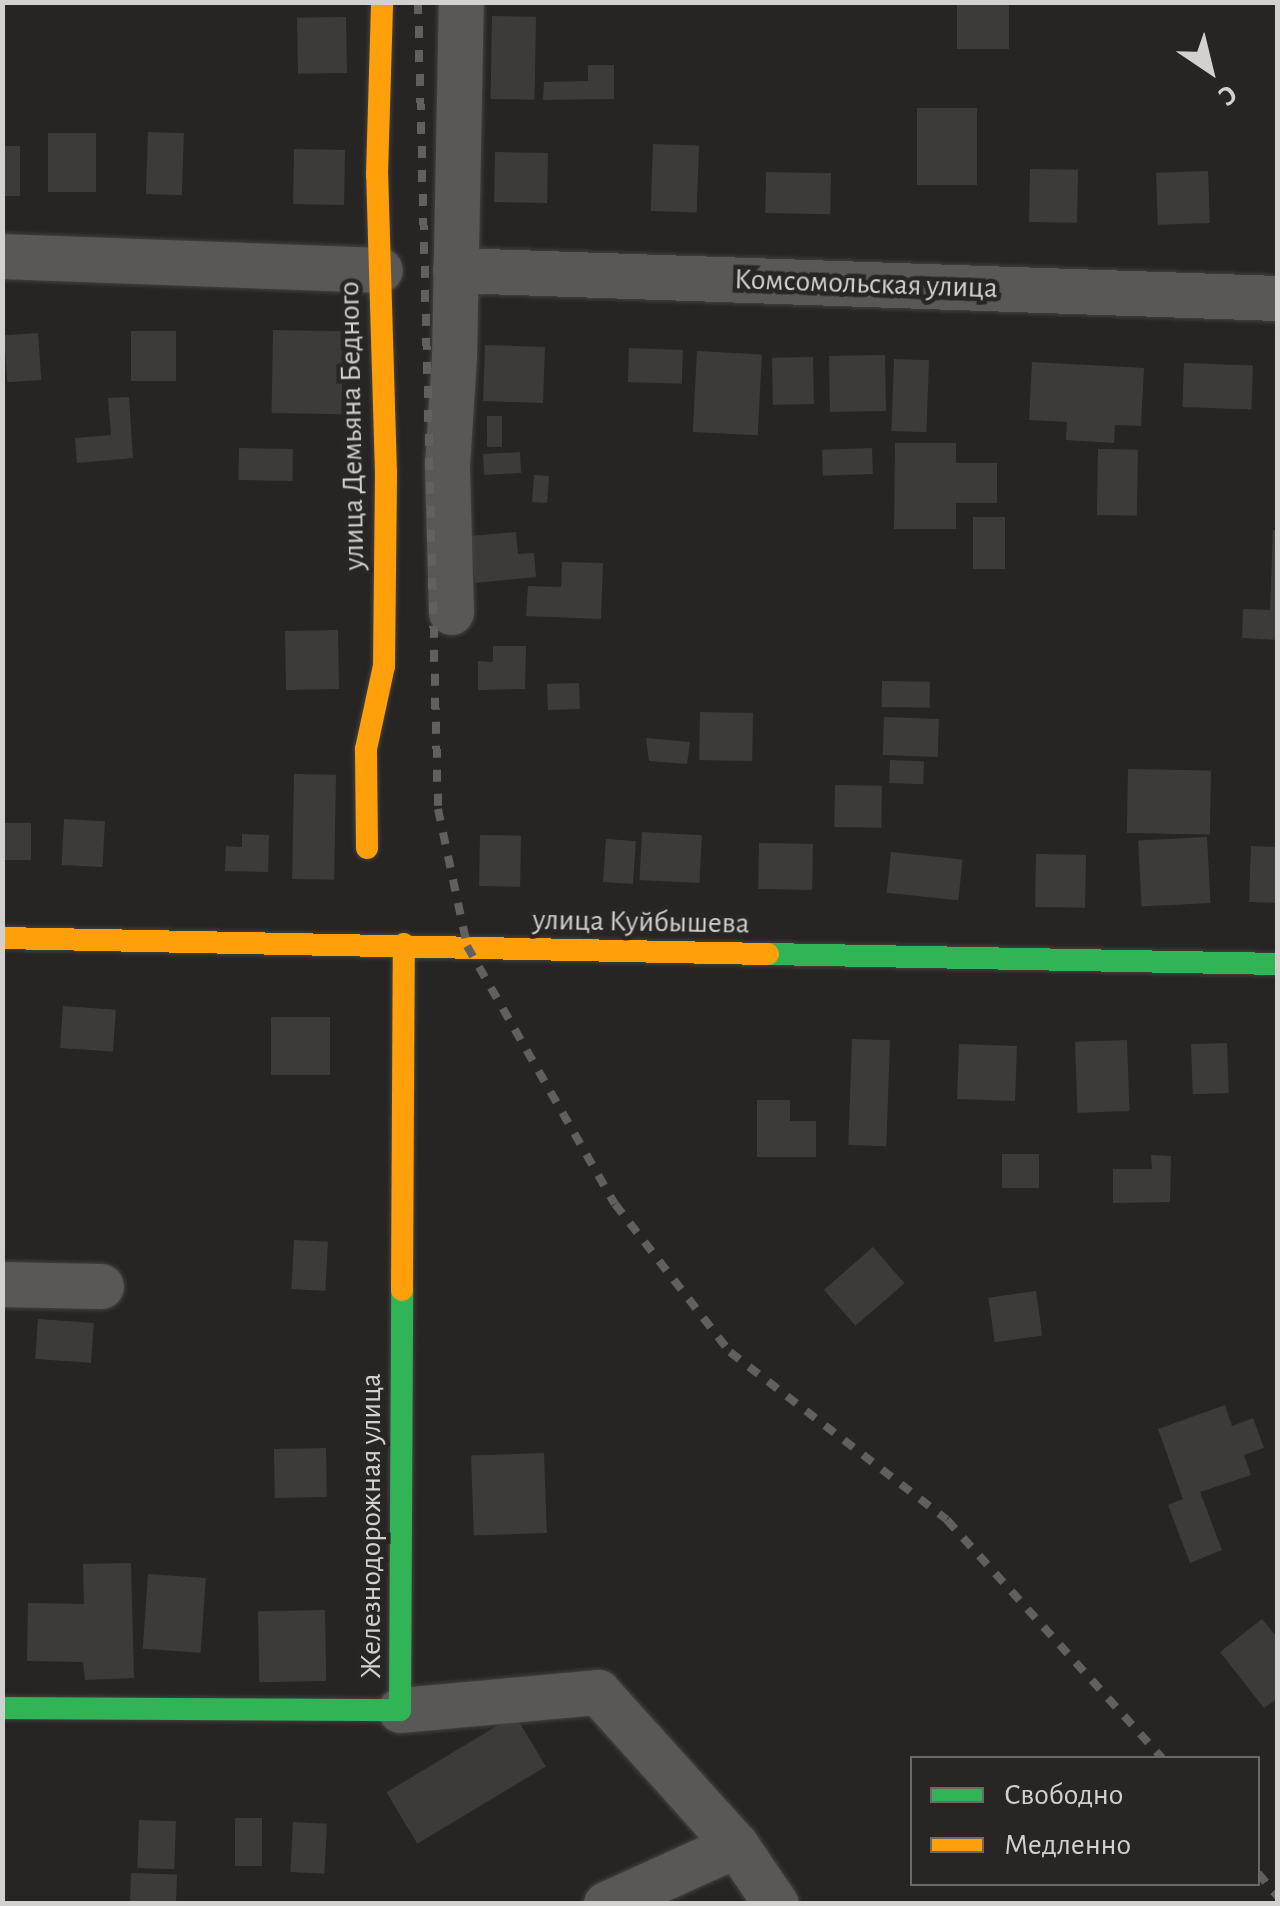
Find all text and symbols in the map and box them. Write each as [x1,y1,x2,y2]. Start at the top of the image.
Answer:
north arrow [1160,20,1260,120]
text: С [1213,79,1242,110]
street label: Комсомольская улица [734,261,998,307]
street label: улица Демьяна Бедного [331,281,373,571]
street label: улица Куйбышева [532,902,750,942]
street label: Железнодорожная улица [353,1373,389,1679]
legend [910,1756,1260,1886]
text: Свободно [1004,1780,1123,1810]
text: Медленно [1004,1830,1131,1860]

